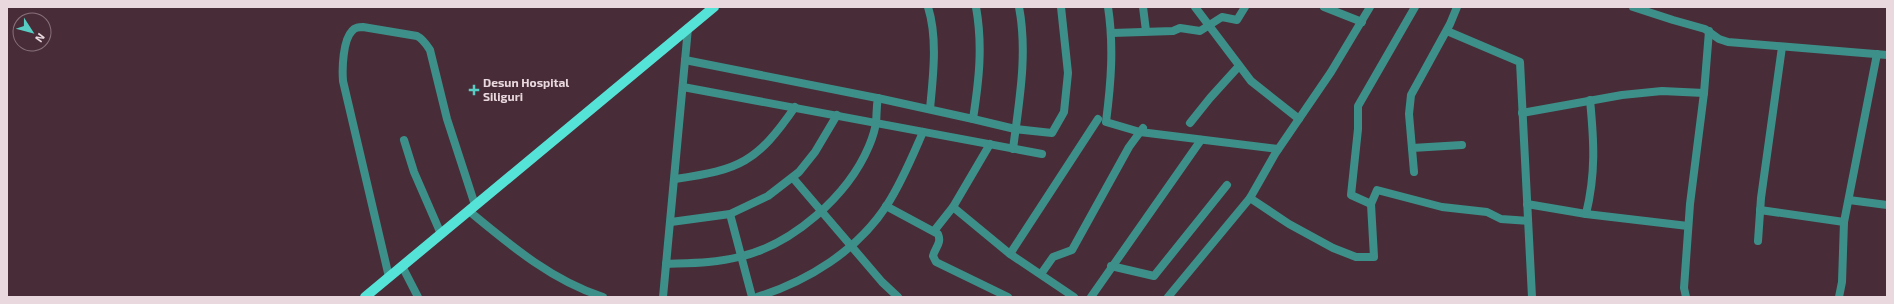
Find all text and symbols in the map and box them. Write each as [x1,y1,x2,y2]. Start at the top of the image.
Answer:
north arrow [12,12,52,52]
text: N [33,31,48,45]
place label: Desun Hospital Siliguri [483,75,569,103]
marker: Desun Hospital Siliguri [468,84,480,96]

